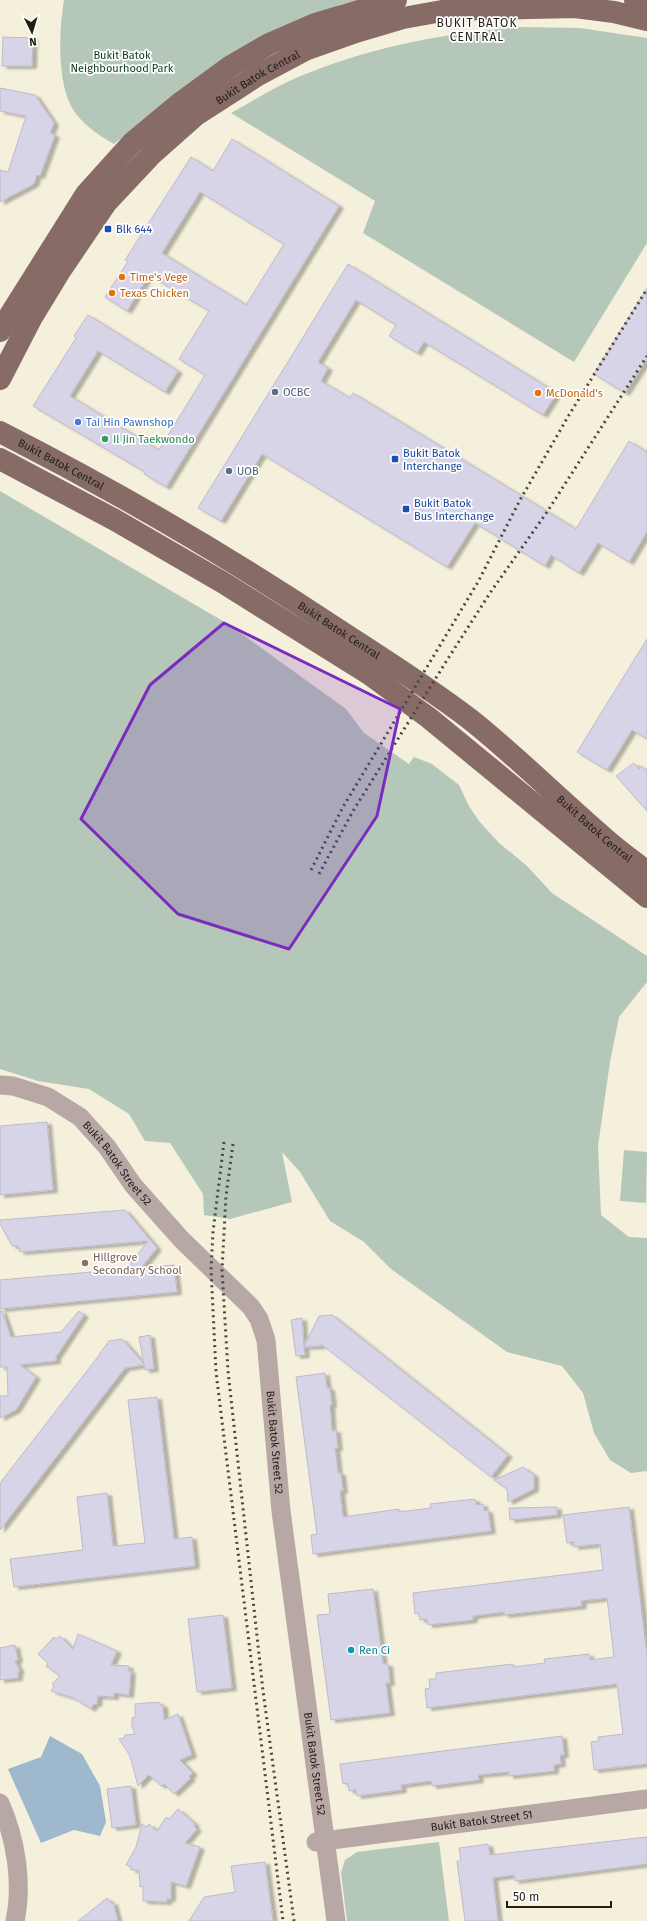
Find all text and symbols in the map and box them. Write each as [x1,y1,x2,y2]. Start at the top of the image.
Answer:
north arrow [12,12,52,52]
district label: BUKIT BATOK CENTRAL [437,16,517,44]
text: N [29,35,37,48]
street label: Bukit Batok Central [213,48,302,107]
park label: Bukit Batok Neighbourhood Park [71,49,174,75]
place label: Blk 644 [116,223,152,236]
marker: Blk 644 [103,224,113,234]
place label: Time's Vege [130,271,188,284]
marker: Time's Vege [117,272,127,282]
place label: Texas Chicken [120,287,189,300]
marker: Texas Chicken [107,288,117,298]
place label: OCBC [283,386,310,399]
marker: OCBC [270,387,280,397]
place label: McDonald's [546,387,603,400]
marker: McDonald's [533,388,543,398]
place label: Tai Hin Pawnshop [86,416,174,429]
marker: Tai Hin Pawnshop [73,417,83,427]
place label: Il Jin Taekwondo [113,433,195,446]
marker: Il Jin Taekwondo [100,434,110,444]
street label: Bukit Batok Central [16,436,106,492]
place label: Bukit Batok Interchange [403,447,462,473]
marker: Bukit Batok Interchange [390,454,400,464]
place label: UOB [237,465,259,478]
marker: UOB [224,466,234,476]
place label: Bukit Batok Bus Interchange [414,497,494,523]
marker: Bukit Batok Bus Interchange [401,504,411,514]
street label: Bukit Batok Central [296,599,383,662]
street label: Bukit Batok Central [554,792,635,865]
street label: Bukit Batok Street 52 [80,1118,155,1208]
place label: Hillgrove Secondary School [93,1251,182,1277]
marker: Hillgrove Secondary School [80,1258,90,1268]
street label: Bukit Batok Street 52 [264,1390,286,1495]
place label: Ren Ci [359,1644,390,1657]
marker: Ren Ci [346,1645,356,1655]
street label: Bukit Batok Street 52 [302,1711,328,1816]
street label: Bukit Batok Street 51 [430,1807,533,1834]
scale bar [507,1883,611,1909]
text: 50 m [513,1890,539,1904]

